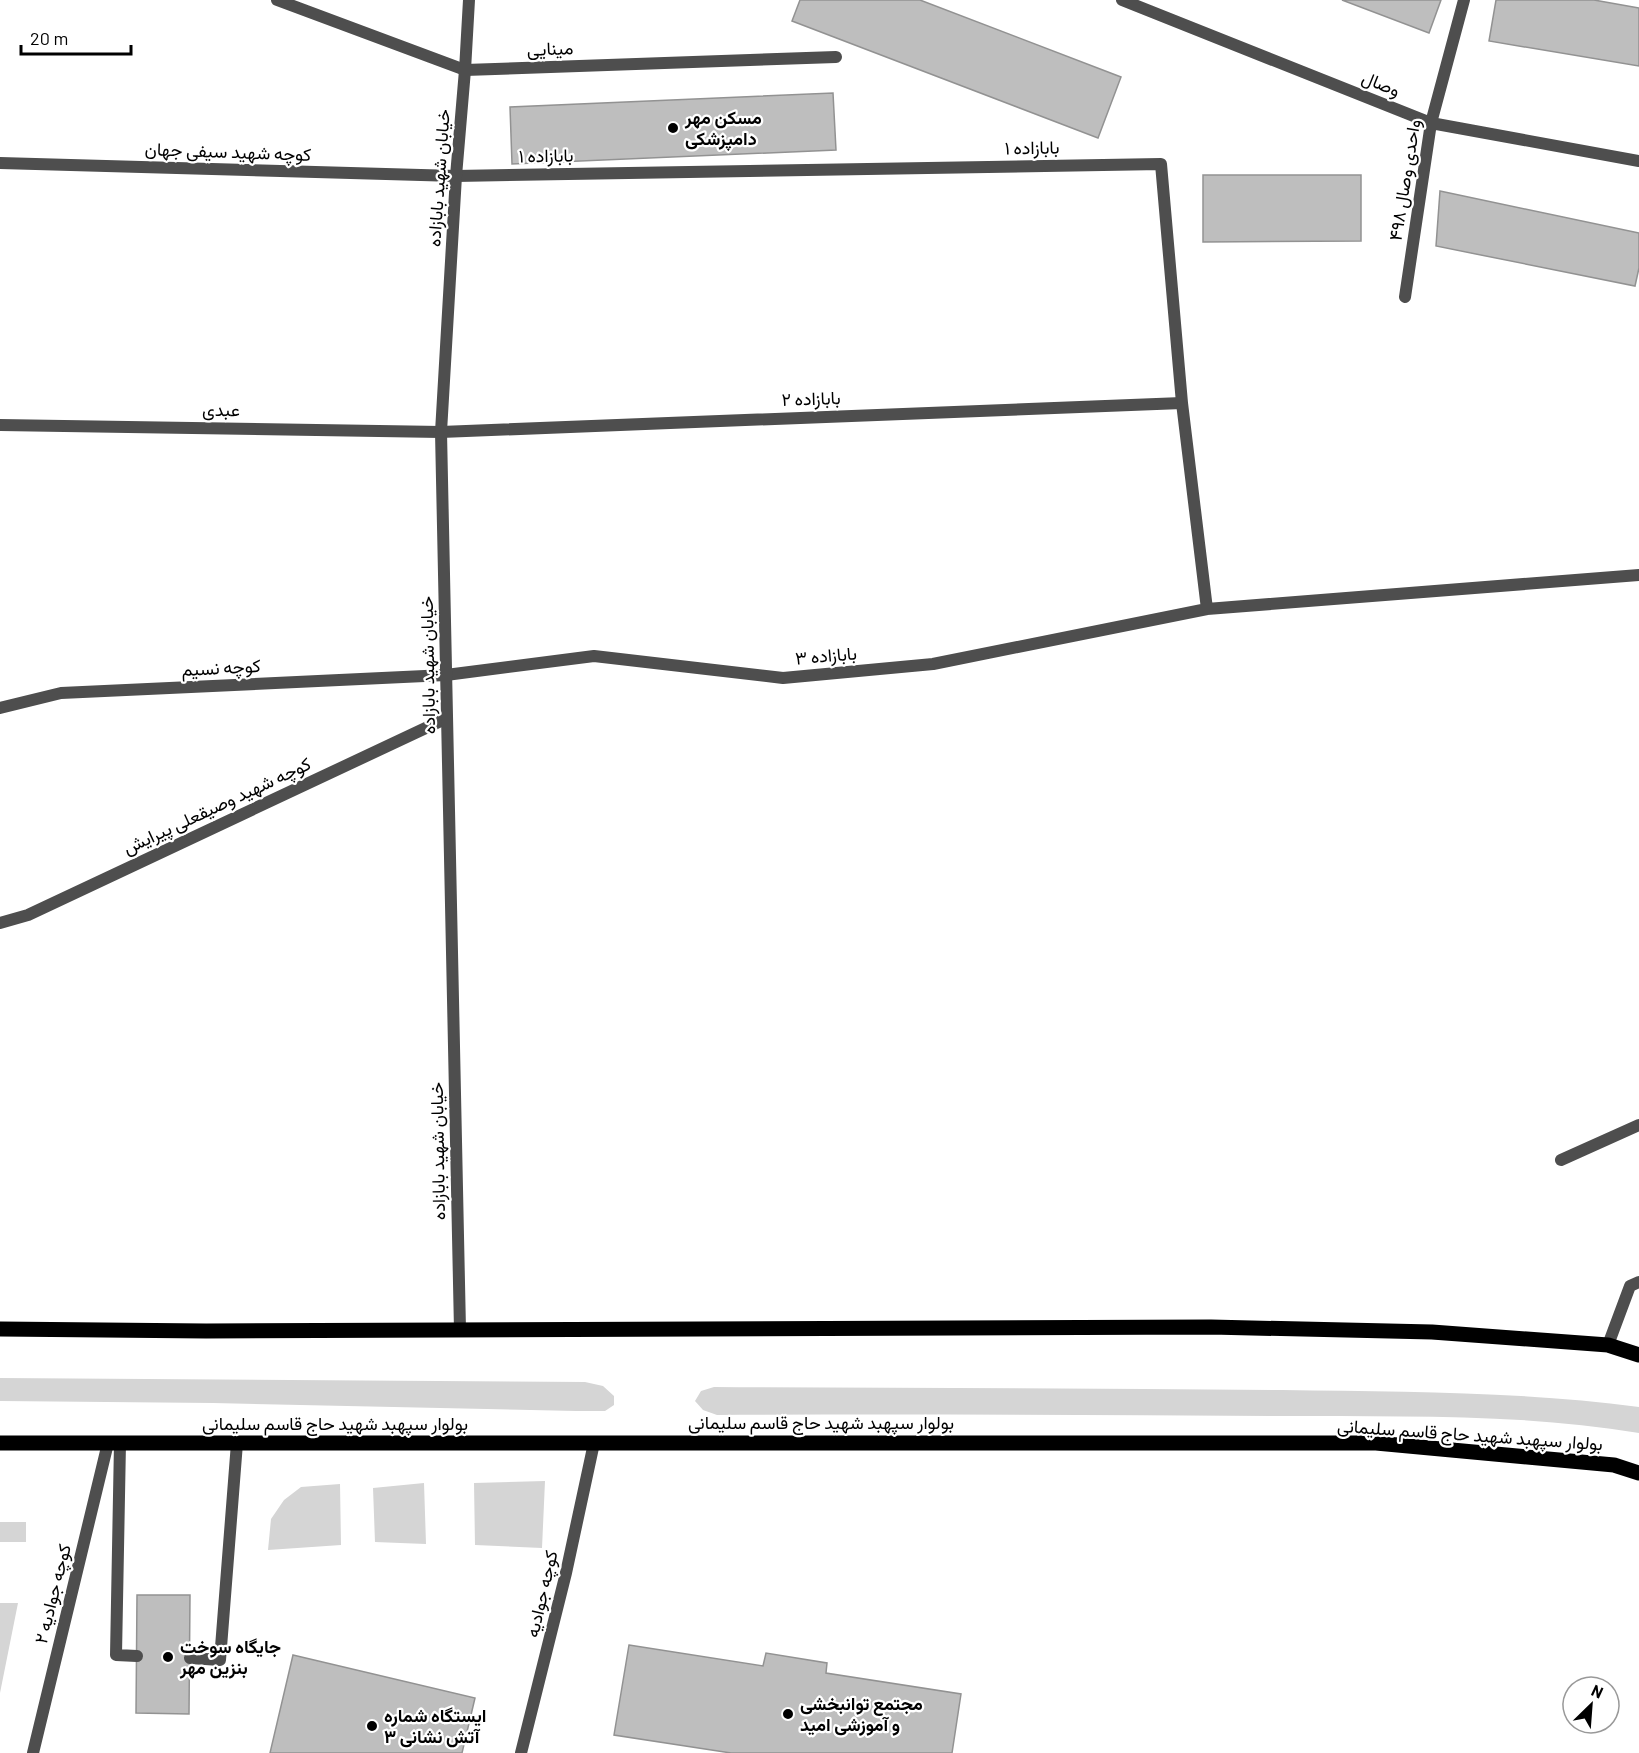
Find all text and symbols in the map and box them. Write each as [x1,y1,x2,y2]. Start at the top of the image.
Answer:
scale bar [21,18,130,56]
text: 20 m [30,27,68,49]
street label: مینایی [526,36,574,61]
street label: وصال [1359,66,1404,102]
place label: مسکن مهر دامپزشکی [684,106,762,151]
street label: خیابان شهید بابازاده [422,108,455,248]
street label: ۴۹۸ واحدی وصال [1384,118,1425,242]
marker: مسکن مهر دامپزشکی [666,121,680,135]
street label: بابازاده ۱ [1004,136,1060,159]
street label: کوچه شهید سیفی جهان [144,137,312,167]
street label: بابازاده ۱ [518,144,574,167]
street label: بابازاده ۲ [781,386,841,411]
street label: عبدی [202,398,240,421]
street label: خیابان شهید بابازاده [415,596,440,734]
street label: بابازاده ۳ [794,641,858,670]
street label: کوچه نسیم [181,654,261,682]
street label: کوچه شهید وصیقعلی پیرایش [119,752,315,860]
street label: خیابان شهید بابازاده [425,1082,450,1220]
street label: بولوار سپهبد شهید حاج قاسم سلیمانی [688,1411,954,1435]
street label: بولوار سپهبد شهید حاج قاسم سلیمانی [202,1412,468,1436]
street label: بولوار سپهبد شهید حاج قاسم سلیمانی [1336,1414,1604,1456]
street label: کوچه جوادیه ۲ [29,1542,77,1646]
street label: کوچه جوادیه [520,1548,564,1640]
place label: جایگاه سوخت بنزین مهر [179,1635,281,1679]
marker: جایگاه سوخت بنزین مهر [161,1650,175,1664]
north arrow [1561,1675,1621,1735]
text: N [1589,1680,1606,1702]
place label: مجتمع توانبخشی و آموزشی امید [800,1692,923,1736]
place label: ایستگاه شماره ۳ آتش نشانی [384,1704,487,1748]
marker: مجتمع توانبخشی و آموزشی امید [781,1707,795,1721]
marker: ایستگاه شماره ۳ آتش نشانی [365,1719,379,1733]

